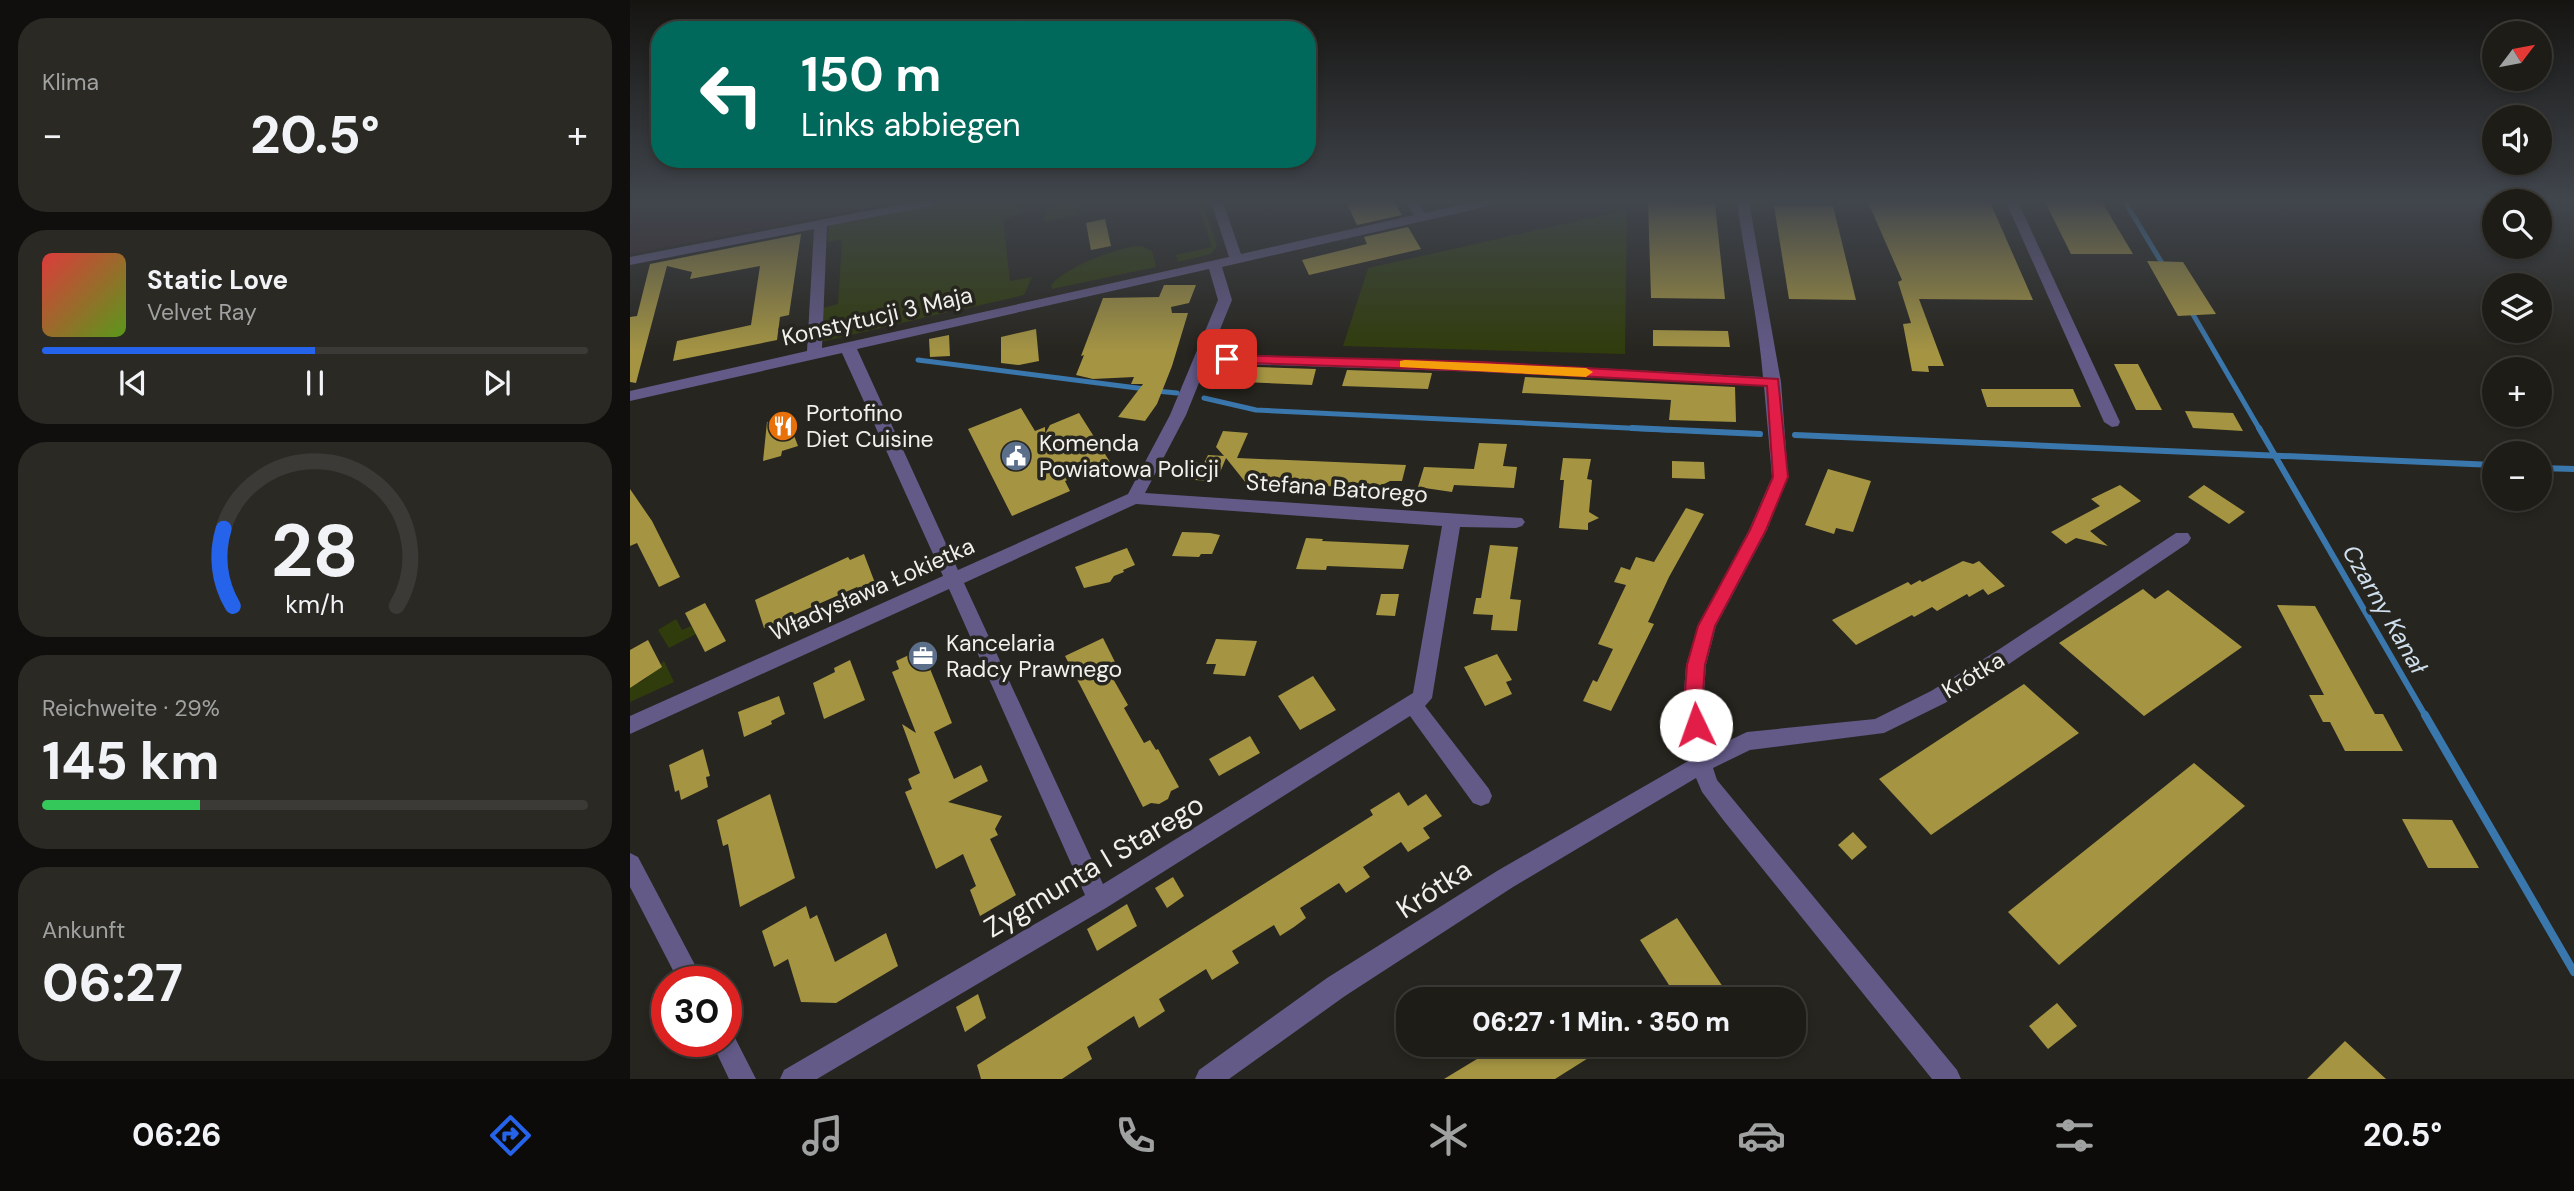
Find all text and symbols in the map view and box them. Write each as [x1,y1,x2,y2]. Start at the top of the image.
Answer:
north arrow [2482,21,2552,91]
map controls [2482,21,2552,511]
text: 150 m [801,42,941,106]
icon: left [686,49,777,140]
text: Klima [42,67,99,97]
text: 20.5° [250,101,380,169]
text: Links abbiegen [801,104,1021,146]
button: sound [2482,105,2552,175]
text: − [42,110,63,160]
text: + [567,110,588,160]
button: search [2482,189,2552,259]
text: Static Love [147,263,288,297]
button: layers [2482,273,2552,343]
street label: Konstytucji 3 Maja [779,279,975,353]
text: Velvet Ray [147,297,257,327]
pin [1197,329,1257,389]
icon: arrive [1208,340,1246,378]
button: + [2482,357,2552,427]
icon: previous [114,364,152,402]
icon: pause [296,364,334,402]
icon: next [478,364,516,402]
place label: Portofino Diet Cuisine [806,398,934,454]
restaurant icon: Portofino Diet Cuisine [766,409,800,443]
place label: Komenda Powiatowa Policji [1039,428,1219,484]
public building icon: Komenda Powiatowa Policji [999,439,1033,473]
button: − [2482,441,2552,511]
street label: Stefana Batorego [1245,467,1429,509]
text: 28 [271,504,359,599]
street label: Władysława Łokietka [765,530,979,648]
water label: Czarny Kanał [2336,539,2435,680]
text: km/h [285,587,345,620]
place label: Kancelaria Radcy Prawnego [946,628,1122,684]
office icon: Kancelaria Radcy Prawnego [906,639,940,673]
street label: Krótka [1936,645,2010,705]
position arrow [1659,688,1733,762]
text: Reichweite · 29% [42,693,220,723]
text: 145 km [42,727,219,795]
street label: Zygmunta I Starego [977,786,1211,946]
street label: Krótka [1389,851,1479,927]
text: Ankunft [42,915,125,945]
text: 06:27 [42,949,183,1017]
speed limit sign: 30 [651,966,742,1057]
text: 06:27 · 1 Min. · 350 m [1472,1005,1730,1039]
icon: directions [486,1111,535,1160]
icon: music [798,1111,847,1160]
icon: phone [1111,1111,1160,1160]
icon: climate [1424,1111,1473,1160]
icon: car [1737,1111,1786,1160]
icon: filters [2050,1111,2099,1160]
text: 06:26 [132,1114,222,1156]
text: 20.5° [2363,1114,2442,1156]

